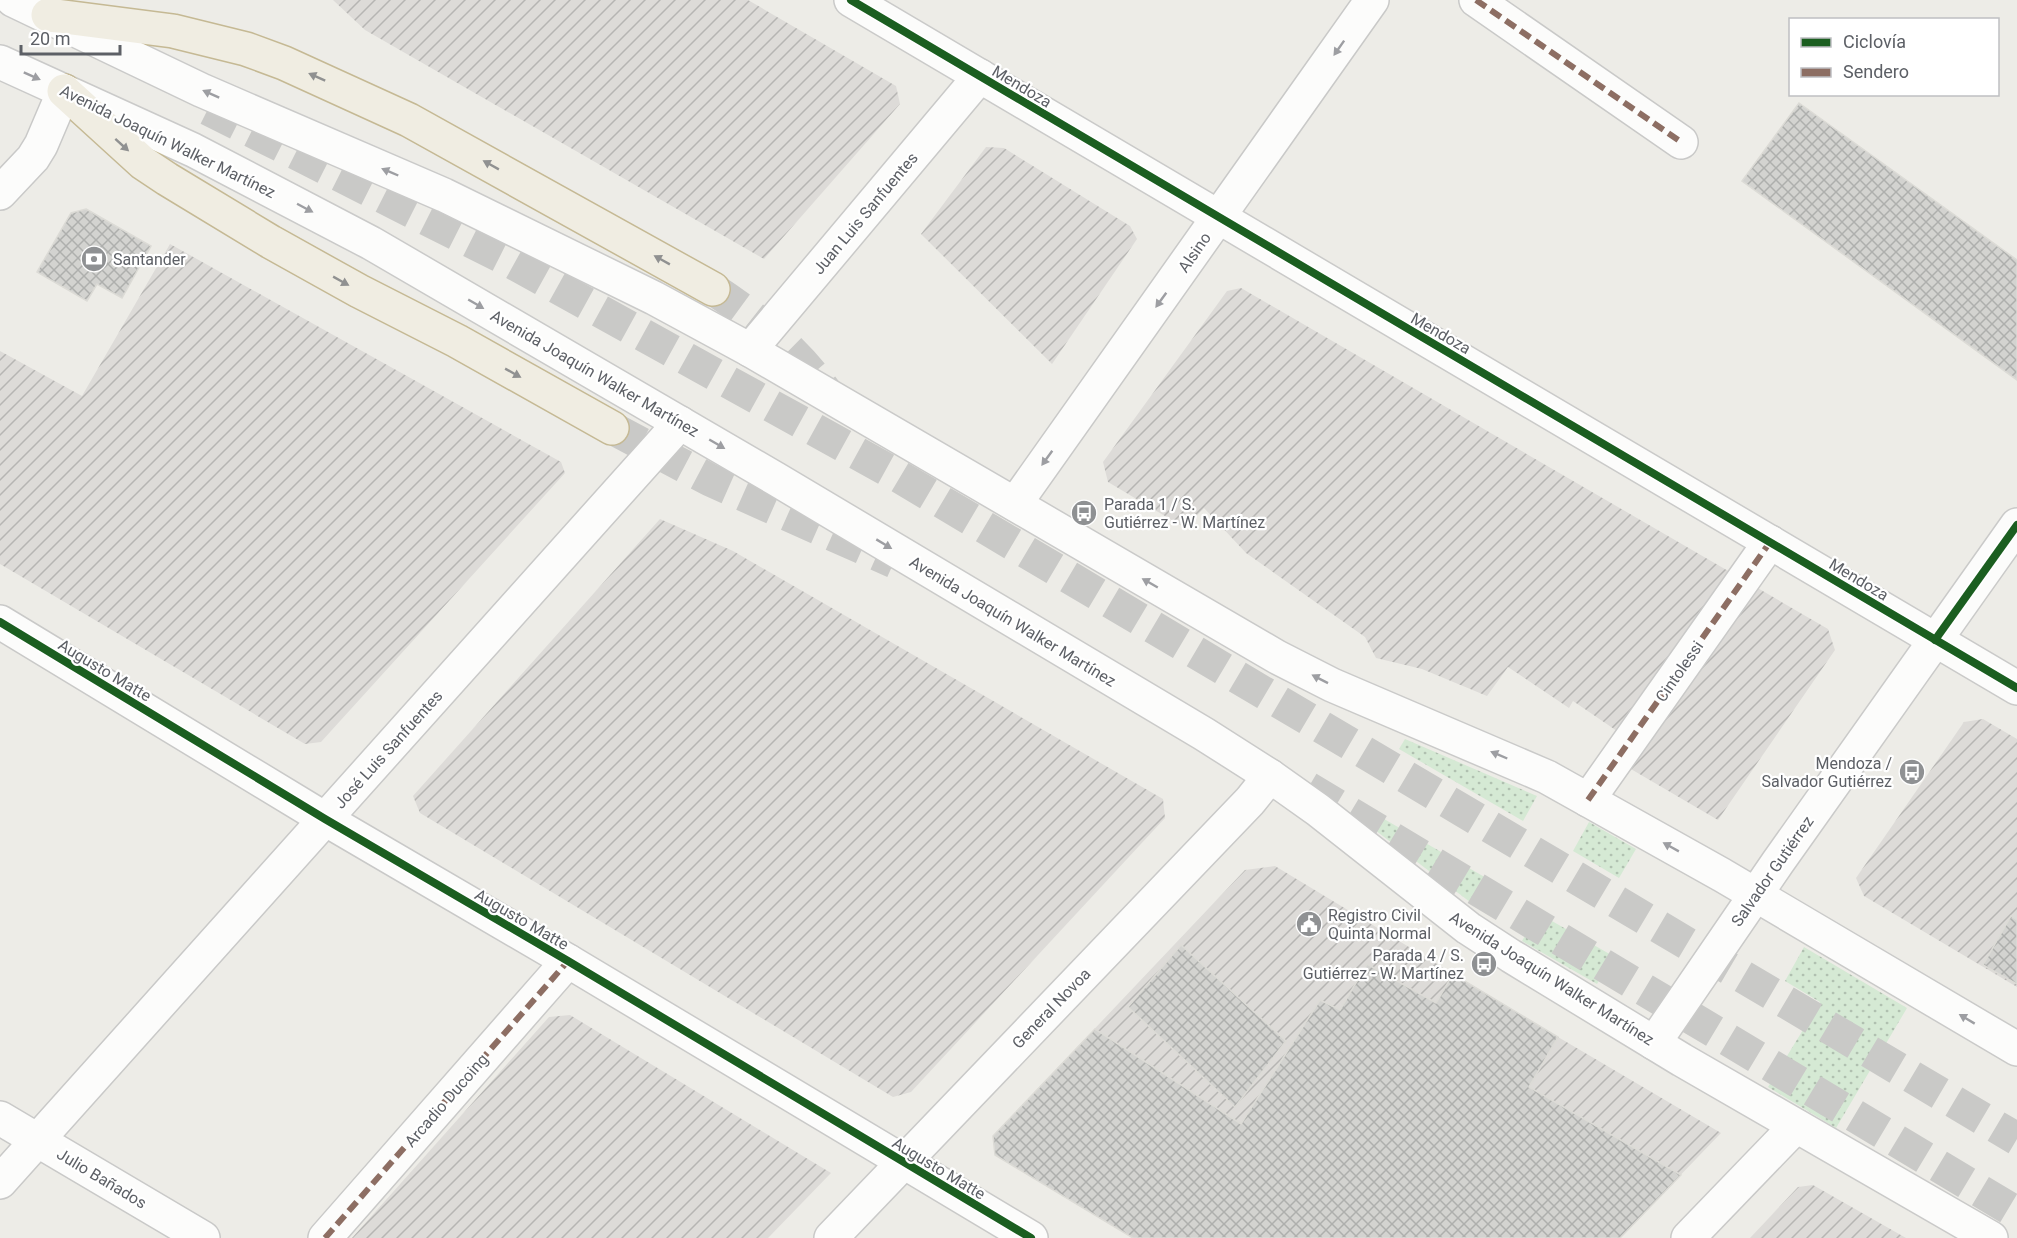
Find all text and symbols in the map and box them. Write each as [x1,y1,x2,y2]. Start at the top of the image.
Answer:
scale bar [21,18,120,56]
legend [1789,18,1999,96]
text: 20 m [30,28,70,49]
text: Ciclovía [1843,31,1906,52]
one-way arrow [1333,39,1345,55]
street label: Mendoza [989,61,1055,112]
text: Sendero [1843,61,1909,82]
one-way arrow [23,72,41,82]
one-way arrow [309,73,326,82]
street label: Avenida Joaquín Walker Martínez [57,81,279,202]
one-way arrow [202,89,220,98]
one-way arrow [115,138,130,152]
street label: Juan Luis Sanfuentes [809,149,922,278]
one-way arrow [482,160,499,170]
one-way arrow [381,166,399,176]
one-way arrow [297,203,314,213]
street label: Alsino [1174,229,1215,276]
bank icon: Santander [79,244,109,274]
place label: Santander [113,250,186,269]
one-way arrow [653,255,670,265]
one-way arrow [333,276,350,286]
one-way arrow [1155,291,1167,307]
one-way arrow [467,298,484,308]
street label: Avenida Joaquín Walker Martínez [487,306,702,441]
street label: Mendoza [1407,309,1474,358]
one-way arrow [505,367,521,378]
one-way arrow [708,439,725,449]
one-way arrow [1042,451,1054,466]
place label: Parada 1 / S. Gutiérrez - W. Martínez [1104,495,1265,532]
bus stop icon: Parada 1 / S. Gutiérrez - W. Martínez [1069,498,1099,528]
one-way arrow [876,538,892,549]
street label: Avenida Joaquín Walker Martínez [906,552,1119,691]
street label: Mendoza [1826,554,1892,605]
one-way arrow [1141,578,1158,588]
street label: Augusto Matte [55,635,155,706]
street label: Cintolessi [1652,637,1707,705]
one-way arrow [1311,674,1328,684]
street label: José Luis Sanfuentes [330,686,446,812]
one-way arrow [1490,750,1508,760]
place label: Mendoza / Salvador Gutiérrez [1762,754,1892,791]
bus stop icon: Mendoza / Salvador Gutiérrez [1897,757,1927,787]
street label: Salvador Gutiérrez [1727,812,1818,930]
one-way arrow [1663,841,1679,852]
street label: Augusto Matte [472,885,572,954]
place label: Registro Civil Quinta Normal [1328,906,1431,943]
street label: Avenida Joaquín Walker Martínez [1446,908,1657,1049]
public building icon: Registro Civil Quinta Normal [1294,909,1324,939]
place label: Parada 4 / S. Gutiérrez - W. Martínez [1303,946,1464,983]
bus stop icon: Parada 4 / S. Gutiérrez - W. Martínez [1469,949,1499,979]
street label: General Novoa [1008,964,1094,1052]
one-way arrow [1959,1014,1975,1025]
street label: Arcadio Ducoing [401,1050,492,1151]
street label: Augusto Matte [889,1133,989,1204]
street label: Julio Bañados [54,1144,150,1213]

